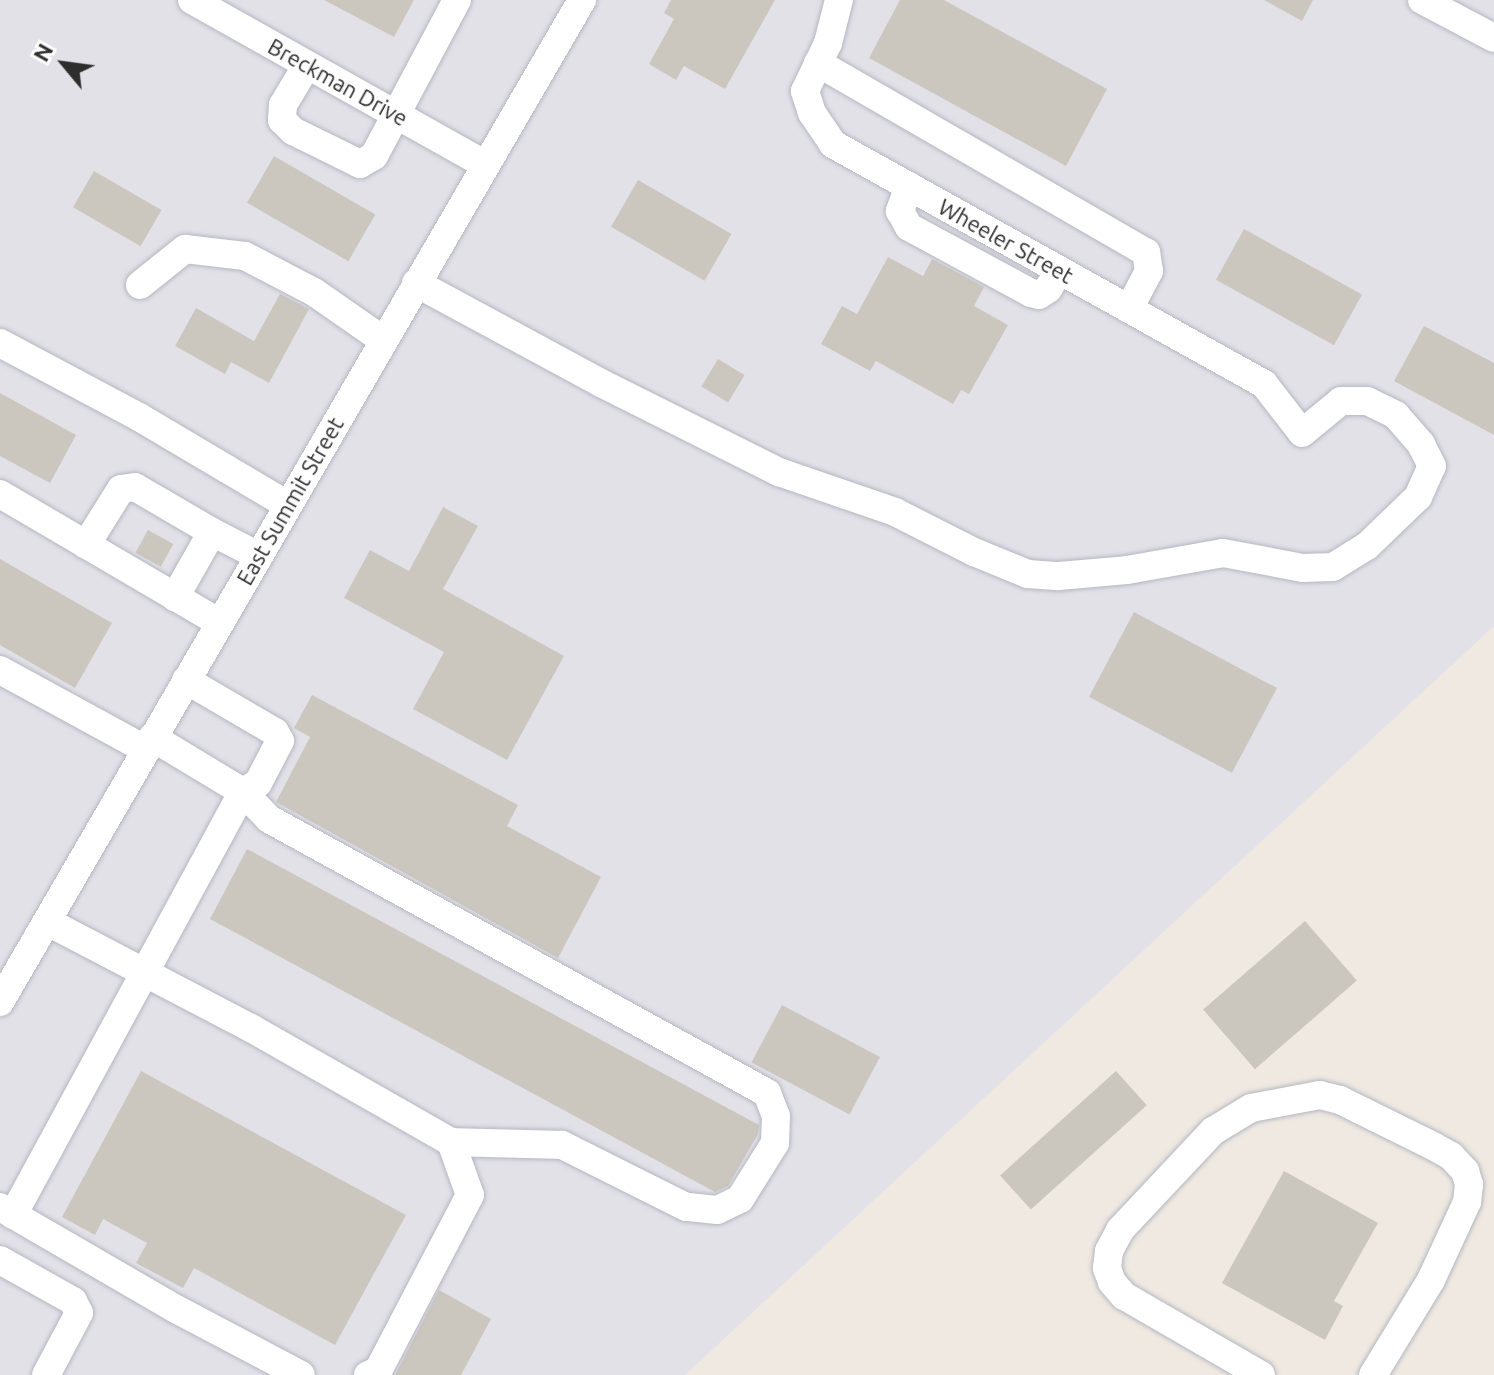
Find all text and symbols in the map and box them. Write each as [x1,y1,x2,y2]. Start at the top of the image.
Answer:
north arrow [24,24,104,104]
street label: Breckman Drive [264,33,412,131]
text: N [28,39,57,65]
street label: Wheeler Street [934,193,1078,289]
street label: East Summit Street [231,412,349,590]

